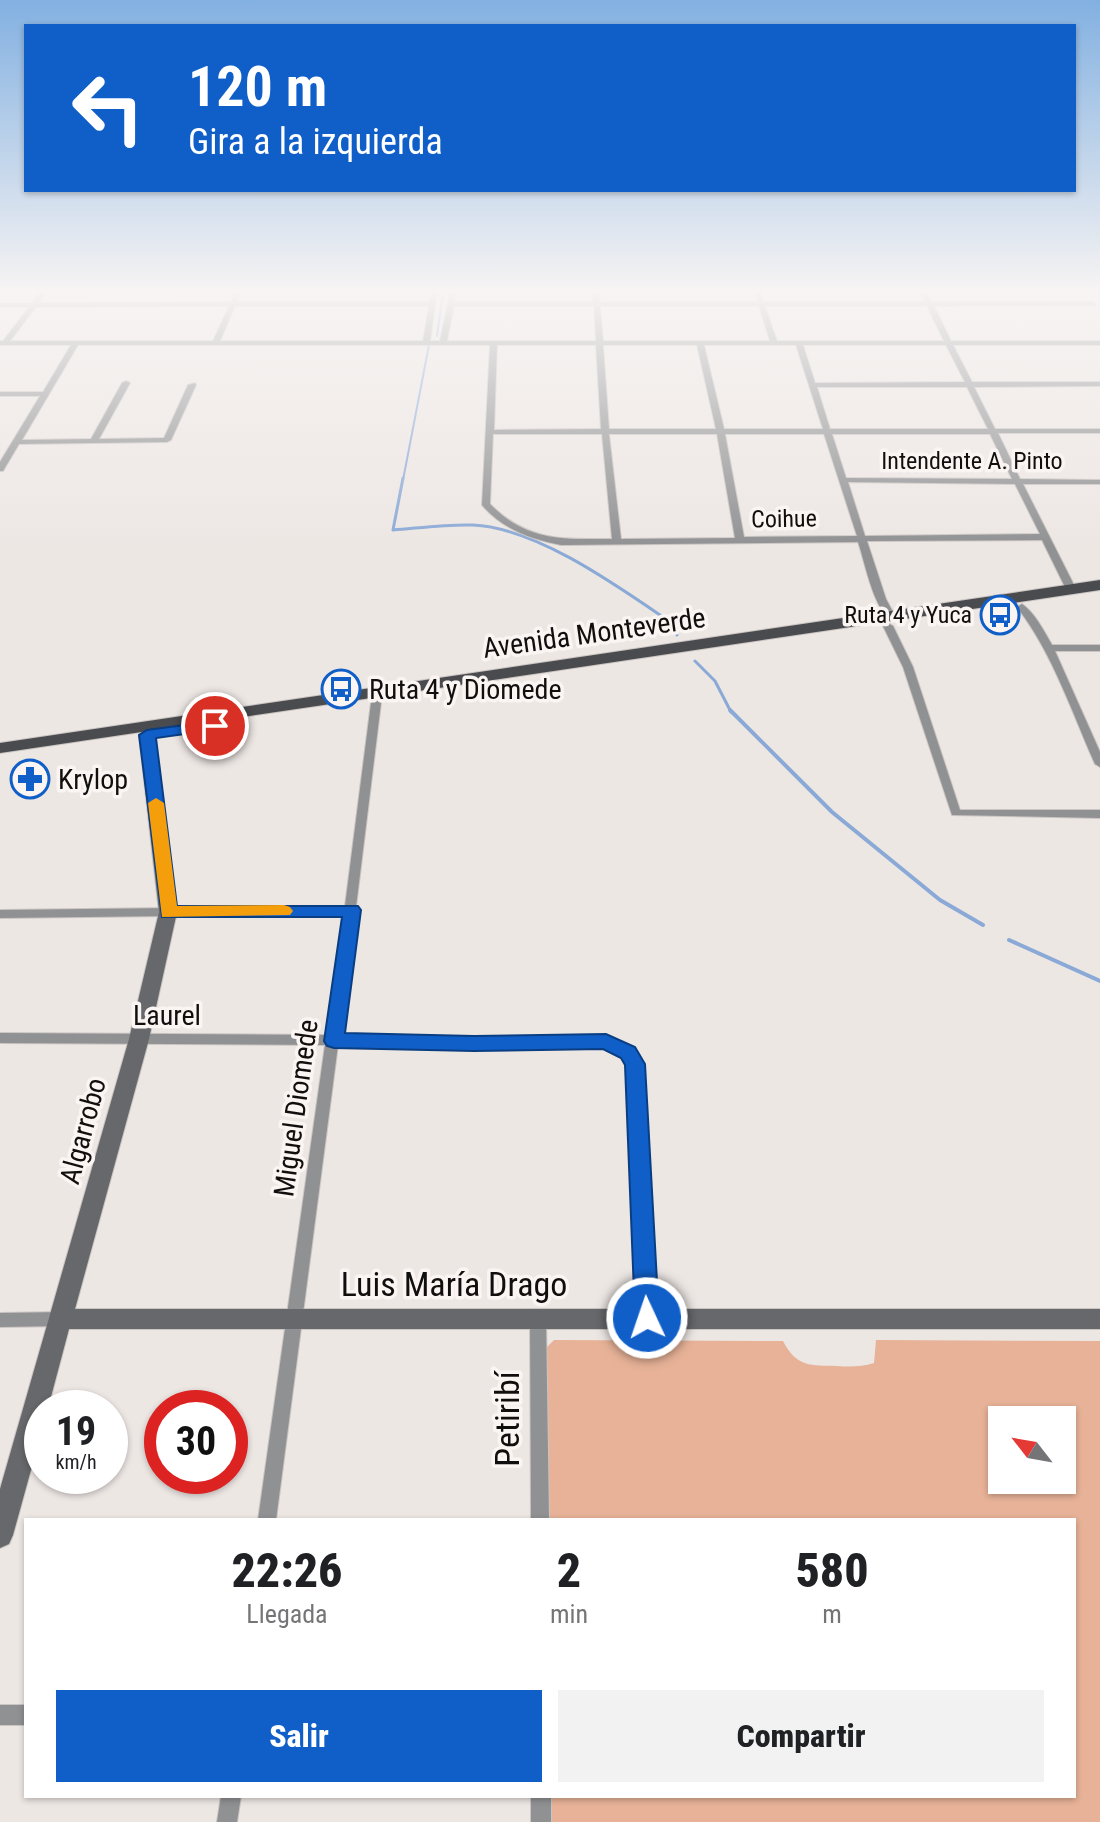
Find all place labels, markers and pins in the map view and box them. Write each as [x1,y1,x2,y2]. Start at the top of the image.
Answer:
bus stop icon: Ruta 4 y Yuca [979,594,1021,636]
place label: Ruta 4 y Yuca [844,601,972,629]
bus stop icon: Ruta 4 y Diomede [320,668,362,710]
place label: Ruta 4 y Diomede [369,673,562,706]
pin [181,692,249,760]
pharmacy icon: Krylop [9,758,51,800]
place label: Krylop [58,763,128,796]

